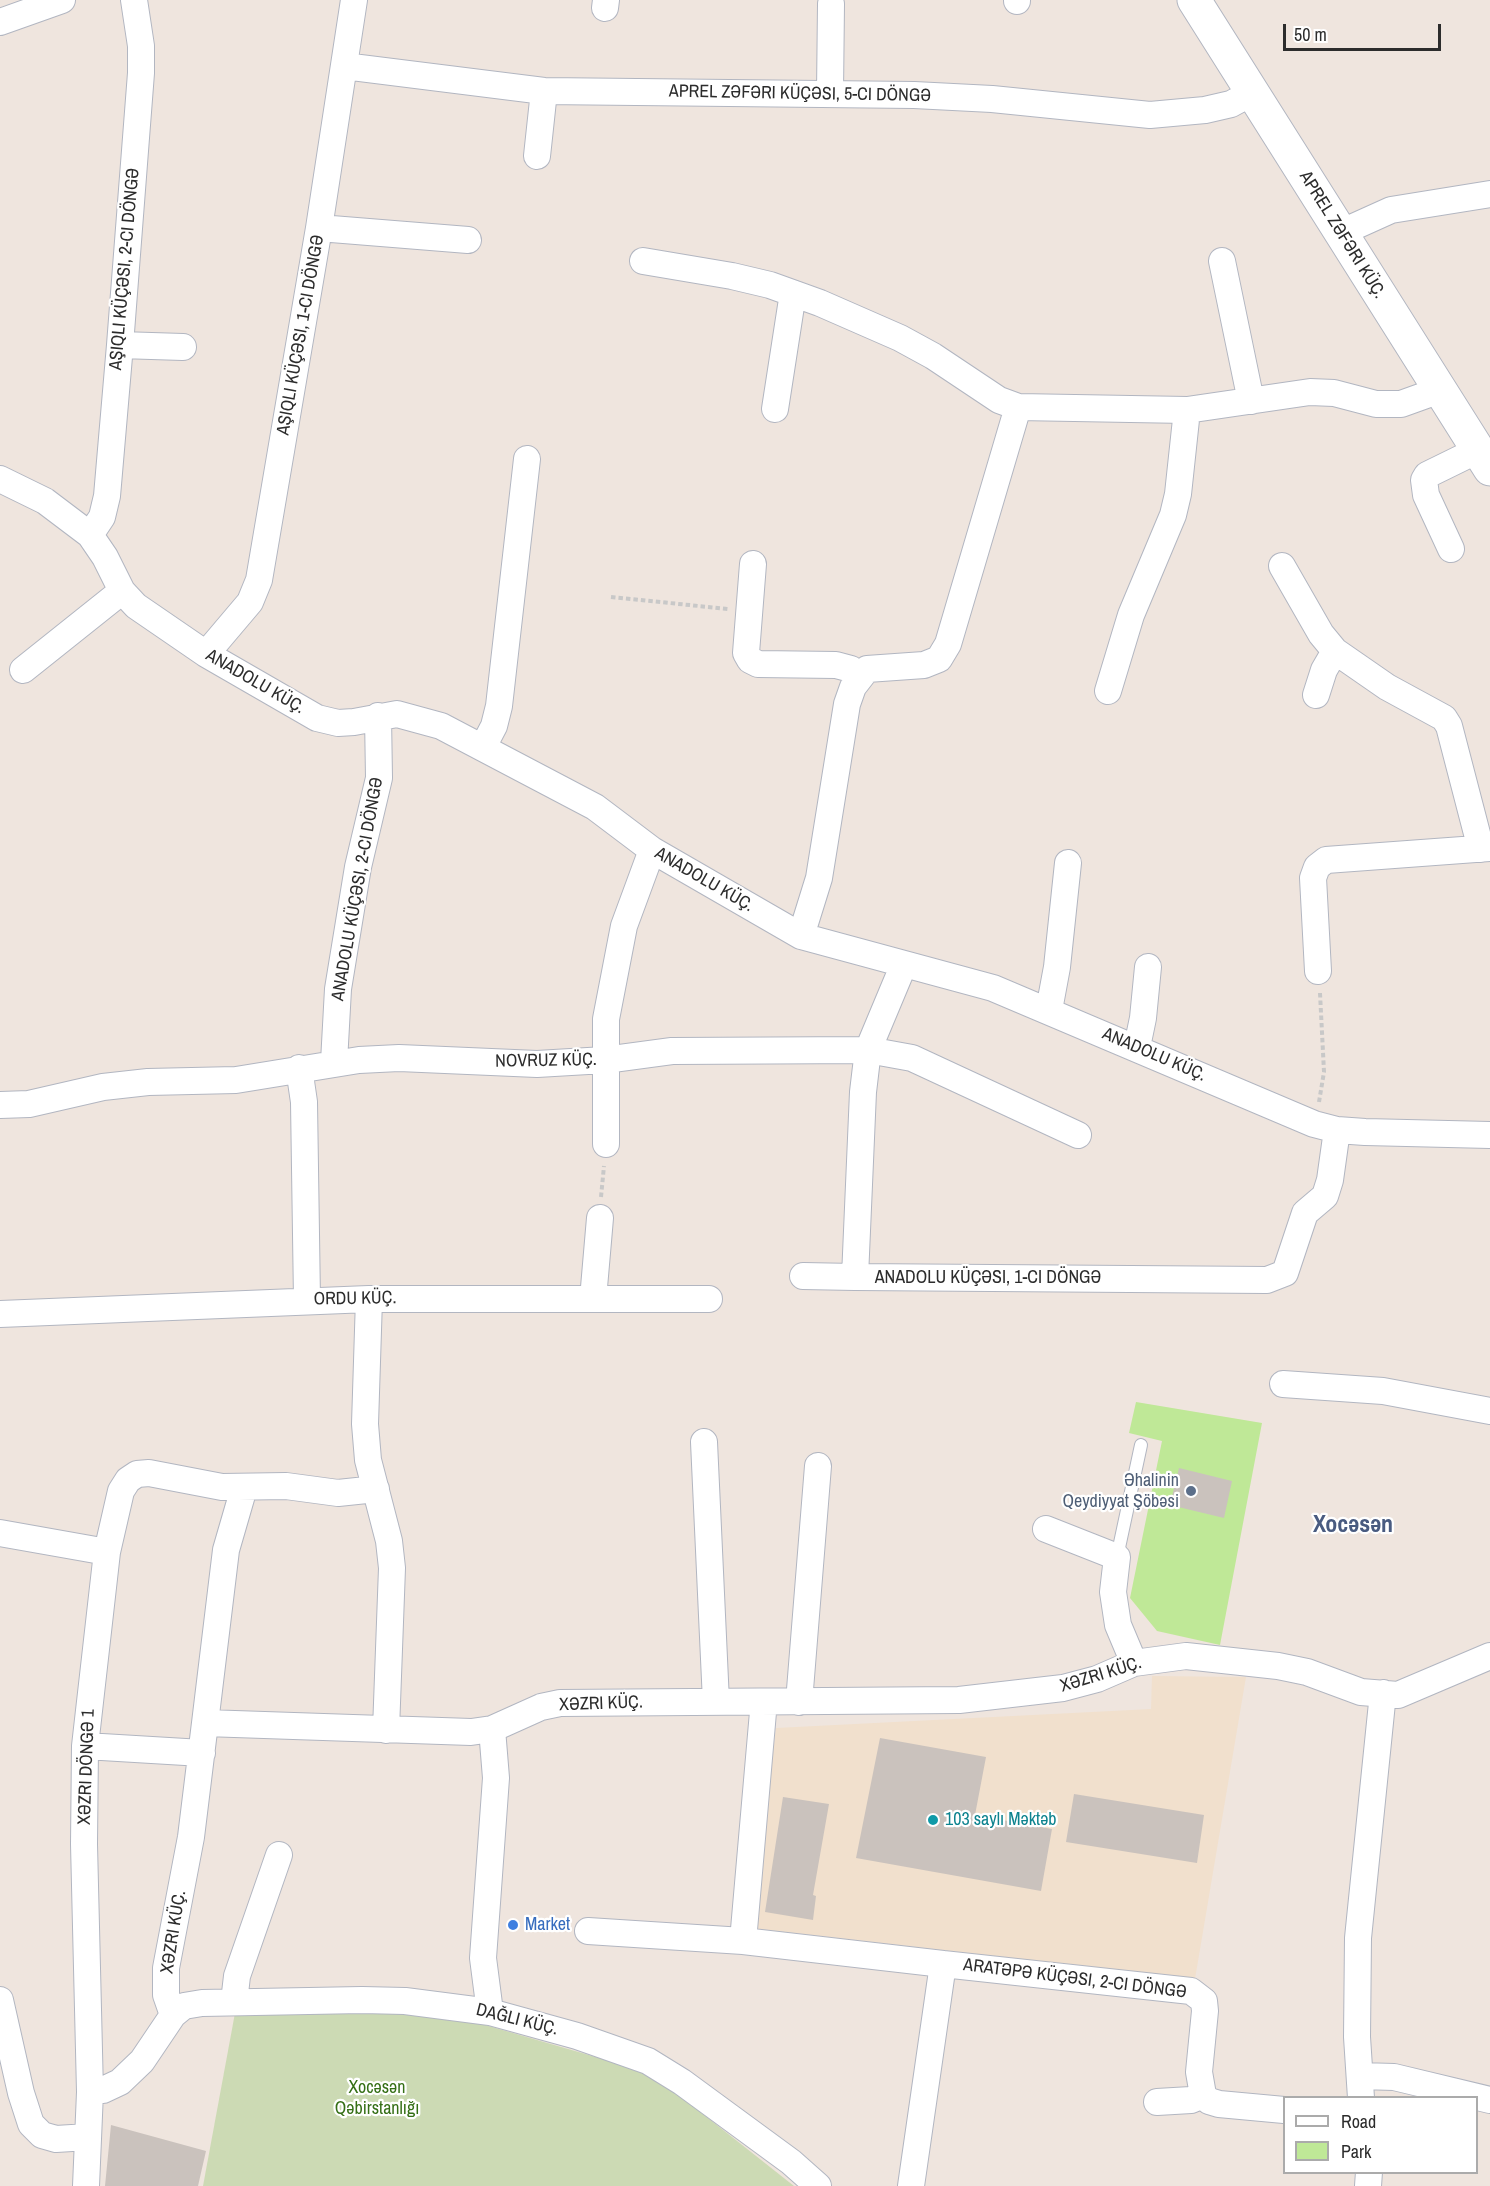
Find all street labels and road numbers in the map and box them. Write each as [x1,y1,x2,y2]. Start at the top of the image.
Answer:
street label: APREL ZƏFƏRI KÜÇƏSI, 5-CI DÖNGƏ [669,81,931,107]
street label: AŞIQLI KÜÇƏSI, 2-CI DÖNGƏ [105,167,145,371]
street label: APREL ZƏFƏRI KÜÇ. [1294,167,1390,303]
street label: AŞIQLI KÜÇƏSI, 1-CI DÖNGƏ [273,233,329,437]
street label: ANADOLU KÜÇ. [202,645,308,719]
street label: ANADOLU KÜÇƏSI, 2-CI DÖNGƏ [328,776,388,1002]
street label: ANADOLU KÜÇ. [651,843,757,917]
street label: ANADOLU KÜÇ. [1099,1023,1209,1087]
street label: NOVRUZ KÜÇ. [495,1049,597,1073]
street label: ANADOLU KÜÇƏSI, 1-CI DÖNGƏ [875,1267,1101,1289]
street label: ORDU KÜÇ. [313,1287,397,1311]
street label: XƏZRI KÜÇ. [1058,1652,1144,1698]
street label: XƏZRI KÜÇ. [559,1692,643,1716]
street label: XƏZRI DÖNGƏ 1 [74,1709,100,1825]
street label: XƏZRI KÜÇ. [157,1889,191,1975]
street label: ARATƏPƏ KÜÇƏSI, 2-CI DÖNGƏ [962,1955,1188,2003]
street label: DAĞLI KÜÇ. [474,1999,560,2041]

